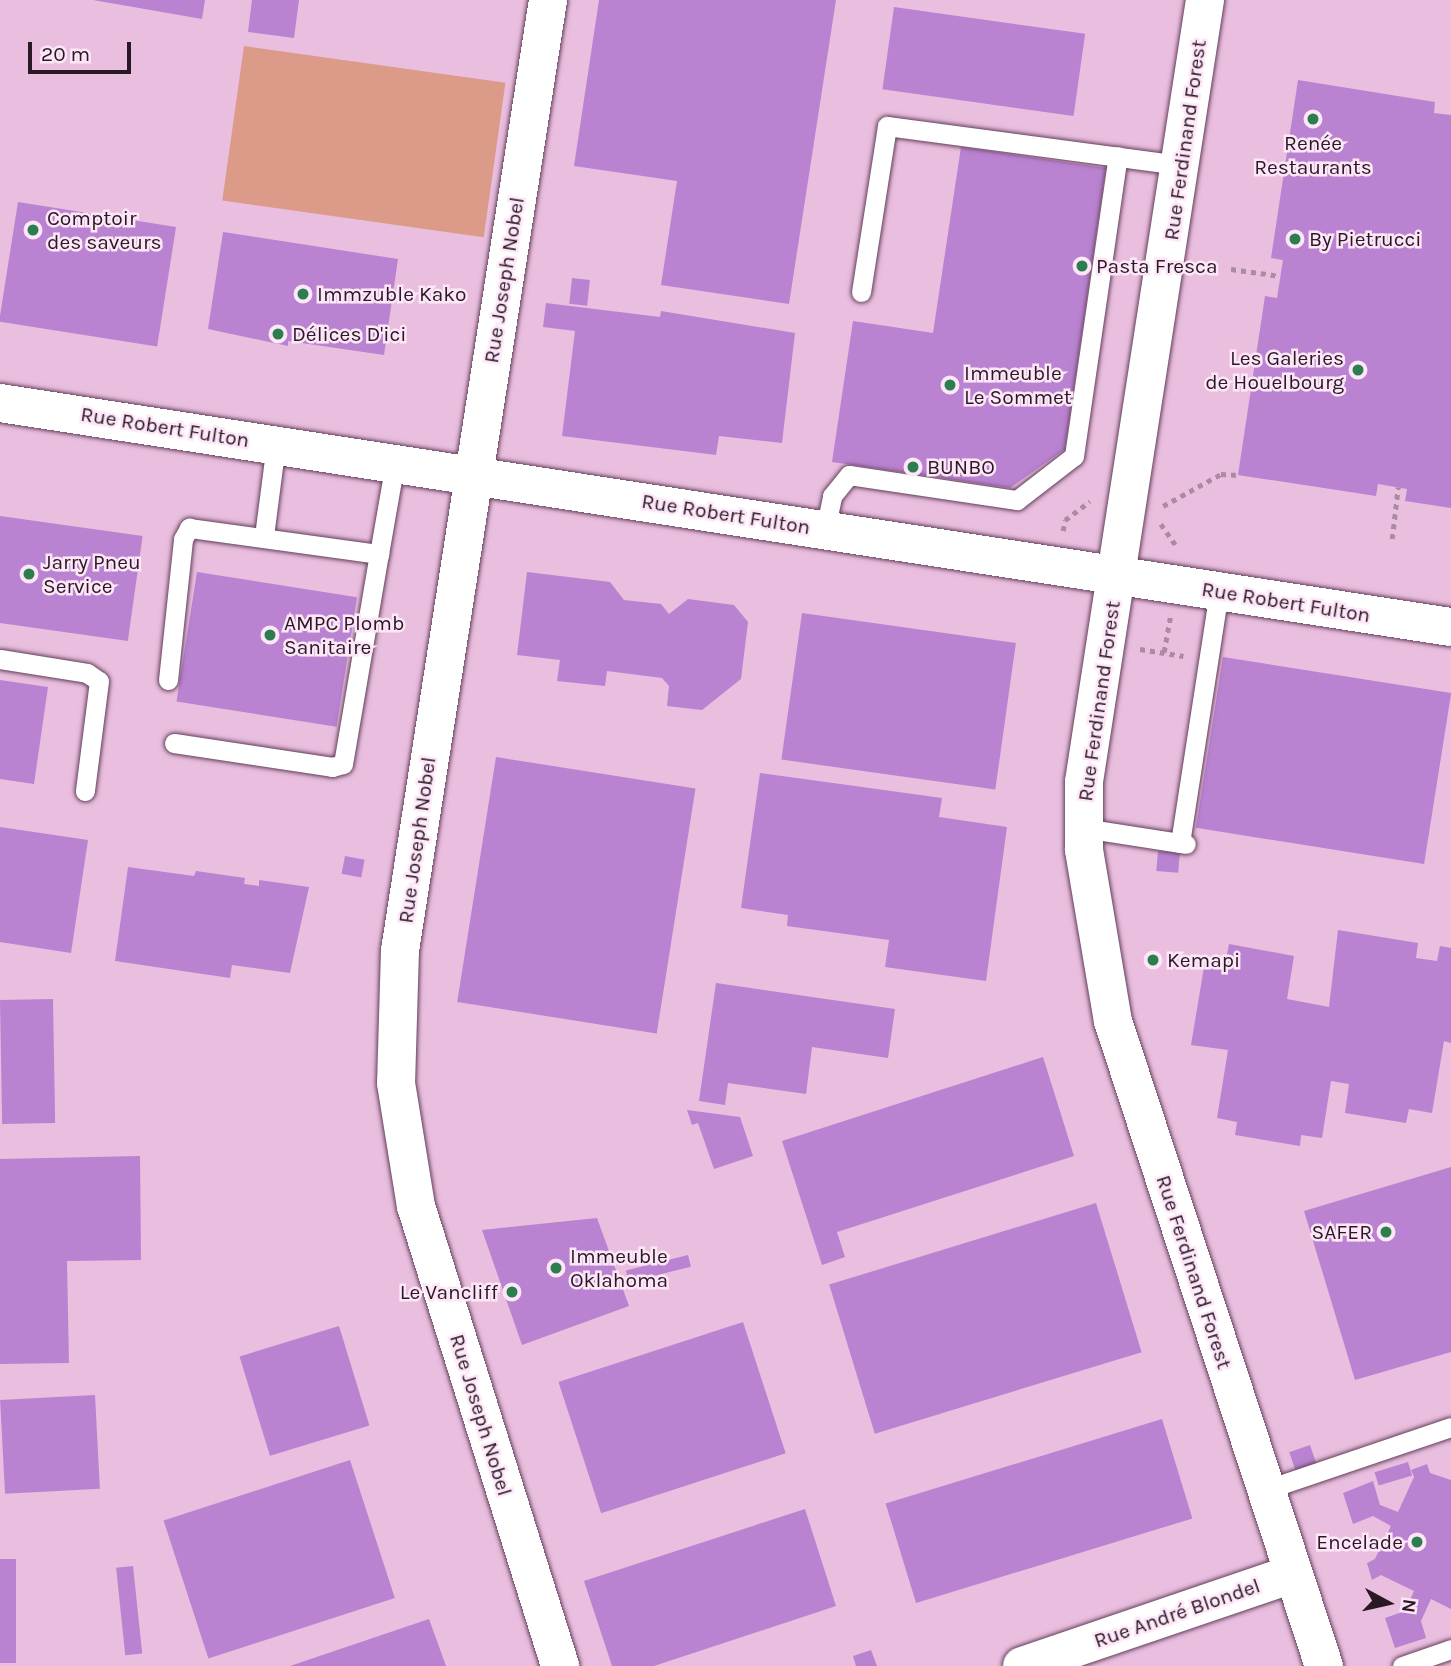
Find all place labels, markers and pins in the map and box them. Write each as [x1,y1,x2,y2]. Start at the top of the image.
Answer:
marker: Renée Restaurants [1305,111,1321,127]
place label: Renée Restaurants [1254,130,1372,180]
place label: Comptoir des saveurs [47,205,162,255]
marker: Comptoir des saveurs [25,222,41,238]
place label: By Pietrucci [1309,226,1422,252]
marker: By Pietrucci [1287,231,1303,247]
place label: Pasta Fresca [1096,253,1217,279]
marker: Pasta Fresca [1074,258,1090,274]
place label: Immzuble Kako [317,281,467,307]
marker: Immzuble Kako [295,286,311,302]
place label: Délices D'ici [292,321,406,347]
marker: Délices D'ici [270,326,286,342]
place label: Les Galeries de Houelbourg [1205,345,1344,395]
place label: Immeuble Le Sommet [964,360,1072,410]
marker: Les Galeries de Houelbourg [1350,362,1366,378]
marker: Immeuble Le Sommet [942,377,958,393]
place label: BUNBO [927,454,995,480]
marker: BUNBO [905,459,921,475]
place label: Jarry Pneu Service [43,549,141,599]
marker: Jarry Pneu Service [21,566,37,582]
place label: AMPC Plomb Sanitaire [284,610,404,660]
marker: AMPC Plomb Sanitaire [262,627,278,643]
place label: Kemapi [1167,947,1240,973]
marker: Kemapi [1145,952,1161,968]
place label: SAFER [1312,1219,1372,1245]
marker: SAFER [1378,1224,1394,1240]
place label: Immeuble Oklahoma [570,1243,668,1293]
marker: Immeuble Oklahoma [548,1260,564,1276]
place label: Le Vancliff [400,1279,498,1305]
marker: Le Vancliff [504,1284,520,1300]
place label: Encelade [1316,1529,1403,1555]
marker: Encelade [1409,1534,1425,1550]

